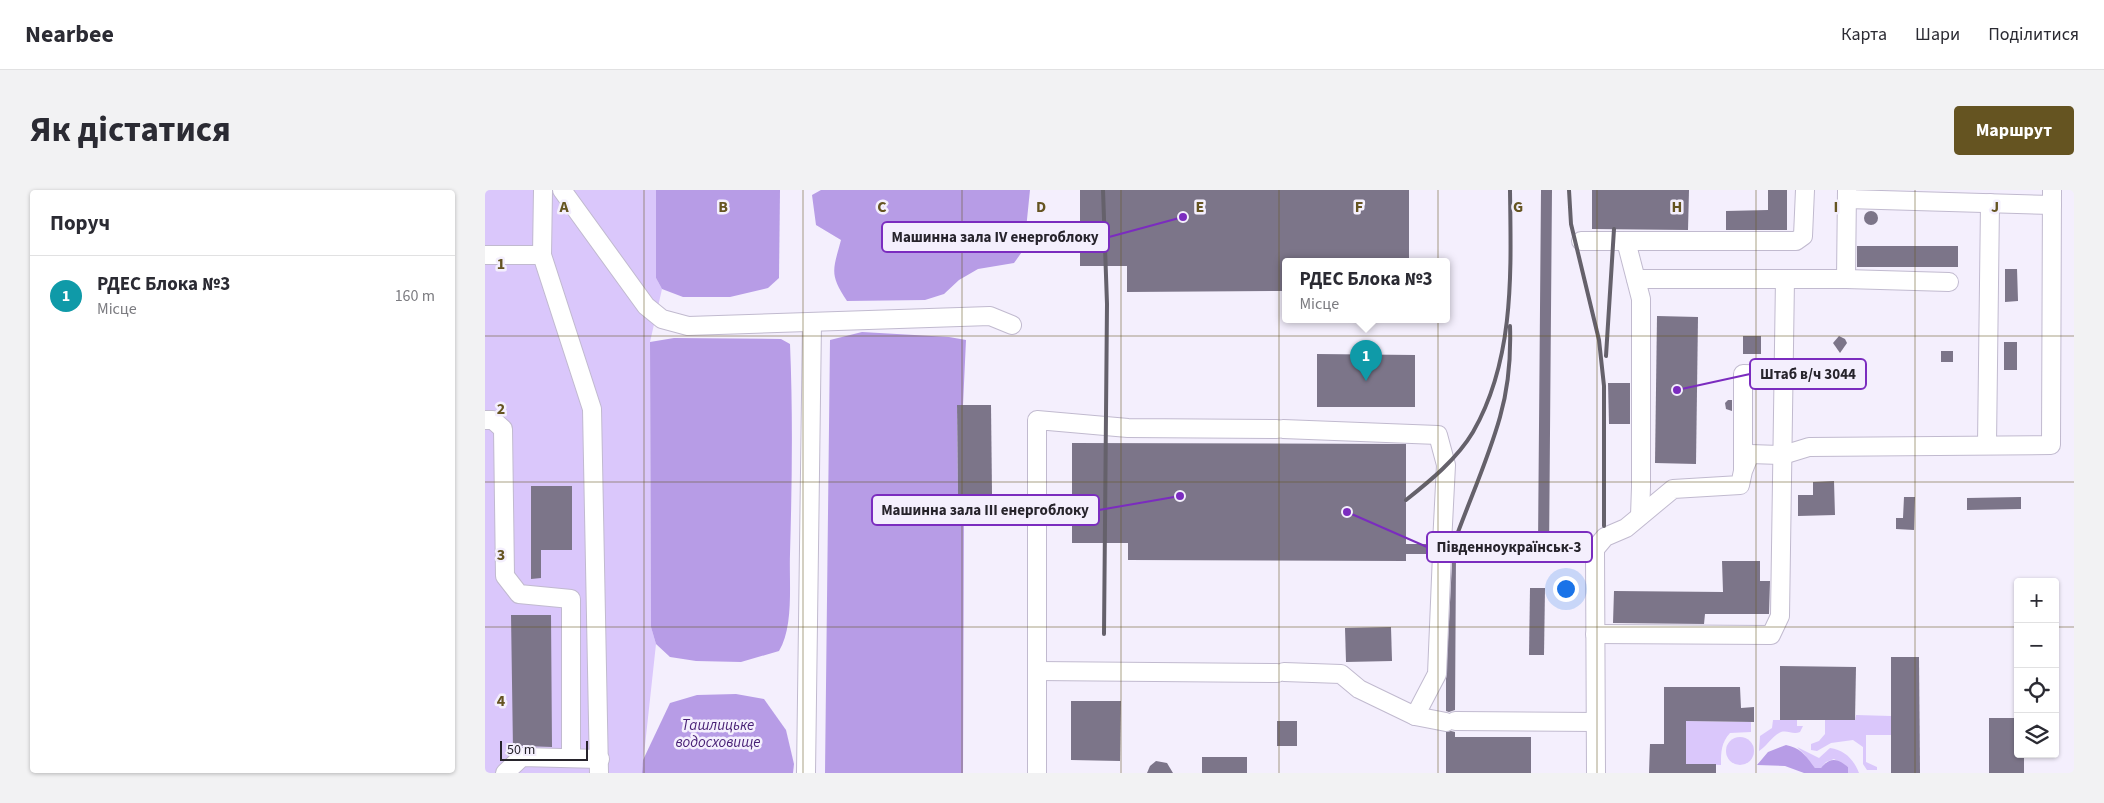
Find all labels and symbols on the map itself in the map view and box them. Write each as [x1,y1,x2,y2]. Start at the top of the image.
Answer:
text: A [558,196,569,218]
text: B [718,196,728,218]
text: C [877,196,887,218]
text: D [1036,196,1046,218]
text: E [1196,196,1204,218]
text: F [1355,196,1363,218]
text: G [1513,196,1523,218]
text: H [1672,196,1682,218]
text: I [1834,196,1838,218]
text: J [1991,196,1999,218]
callout: Машинна зала IV енергоблоку [882,222,1109,252]
text: Машинна зала IV енергоблоку [891,227,1099,248]
text: 1 [497,253,505,275]
pin: 1 [1350,340,1382,381]
callout: Штаб в/ч 3044 [1750,359,1866,389]
text: Штаб в/ч 3044 [1760,364,1856,385]
text: 2 [497,398,505,420]
callout: Машинна зала III енергоблоку [872,495,1099,525]
text: Машинна зала III енергоблоку [881,500,1089,521]
callout: Південноукраїнськ-3 [1427,532,1592,562]
text: Південноукраїнськ-3 [1437,537,1582,558]
text: 3 [497,544,505,566]
your location [1553,576,1579,602]
text: 4 [497,690,506,712]
water label: Ташлицьке водосховище [675,715,761,753]
scale bar [500,738,587,761]

